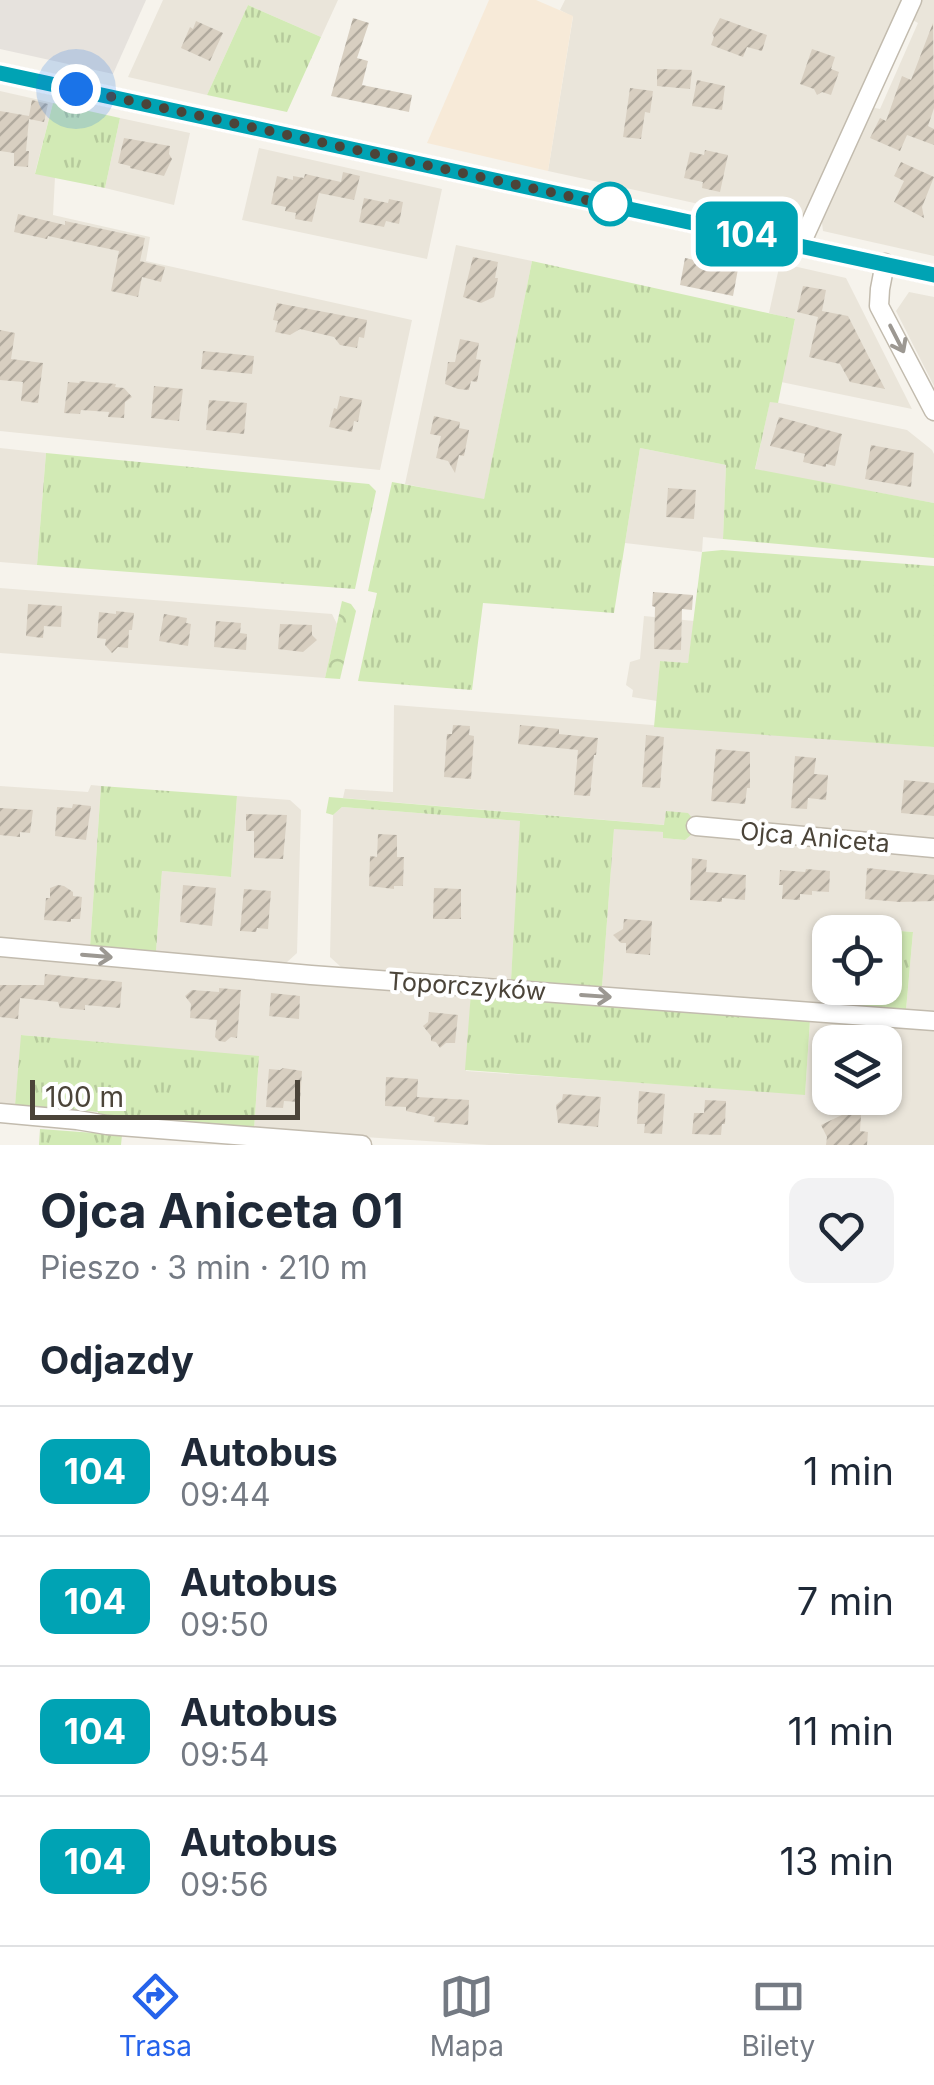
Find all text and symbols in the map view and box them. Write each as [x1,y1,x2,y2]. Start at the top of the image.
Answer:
your location [51,64,101,114]
unlabelled marker [589,183,631,225]
line badge: 104 [690,202,804,266]
text: 104 [716,213,778,255]
one-way arrow [888,324,907,354]
street label: Ojca Aniceta [739,816,891,858]
map controls [812,915,902,1115]
button: locate [812,915,902,1005]
one-way arrow [81,946,113,965]
street label: Toporczyków [387,966,547,1006]
one-way arrow [579,986,611,1005]
button: layers [812,1025,902,1115]
scale bar [30,1075,300,1120]
text: 100 m [45,1080,124,1114]
button: heart [789,1178,894,1283]
text: Ojca Aniceta 01 [40,1181,404,1240]
text: Pieszo · 3 min · 210 m [40,1248,368,1287]
text: Odjazdy [40,1337,194,1383]
text: Autobus [180,1429,338,1475]
text: 1 min [803,1448,894,1494]
text: 104 [64,1450,126,1492]
text: 09:44 [180,1475,271,1514]
text: Autobus [180,1559,338,1605]
text: 7 min [797,1578,894,1624]
text: 104 [64,1580,126,1622]
text: 09:50 [180,1605,269,1644]
text: Autobus [180,1689,338,1735]
text: 11 min [787,1708,894,1754]
text: 104 [64,1710,126,1752]
text: 09:54 [180,1735,269,1774]
text: Autobus [180,1819,338,1865]
text: 13 min [779,1838,894,1884]
text: 104 [64,1840,126,1882]
text: 09:56 [180,1865,269,1904]
tab: Trasa [119,1969,192,2063]
tab: Mapa [430,1969,504,2063]
tab: Bilety [742,1969,815,2063]

